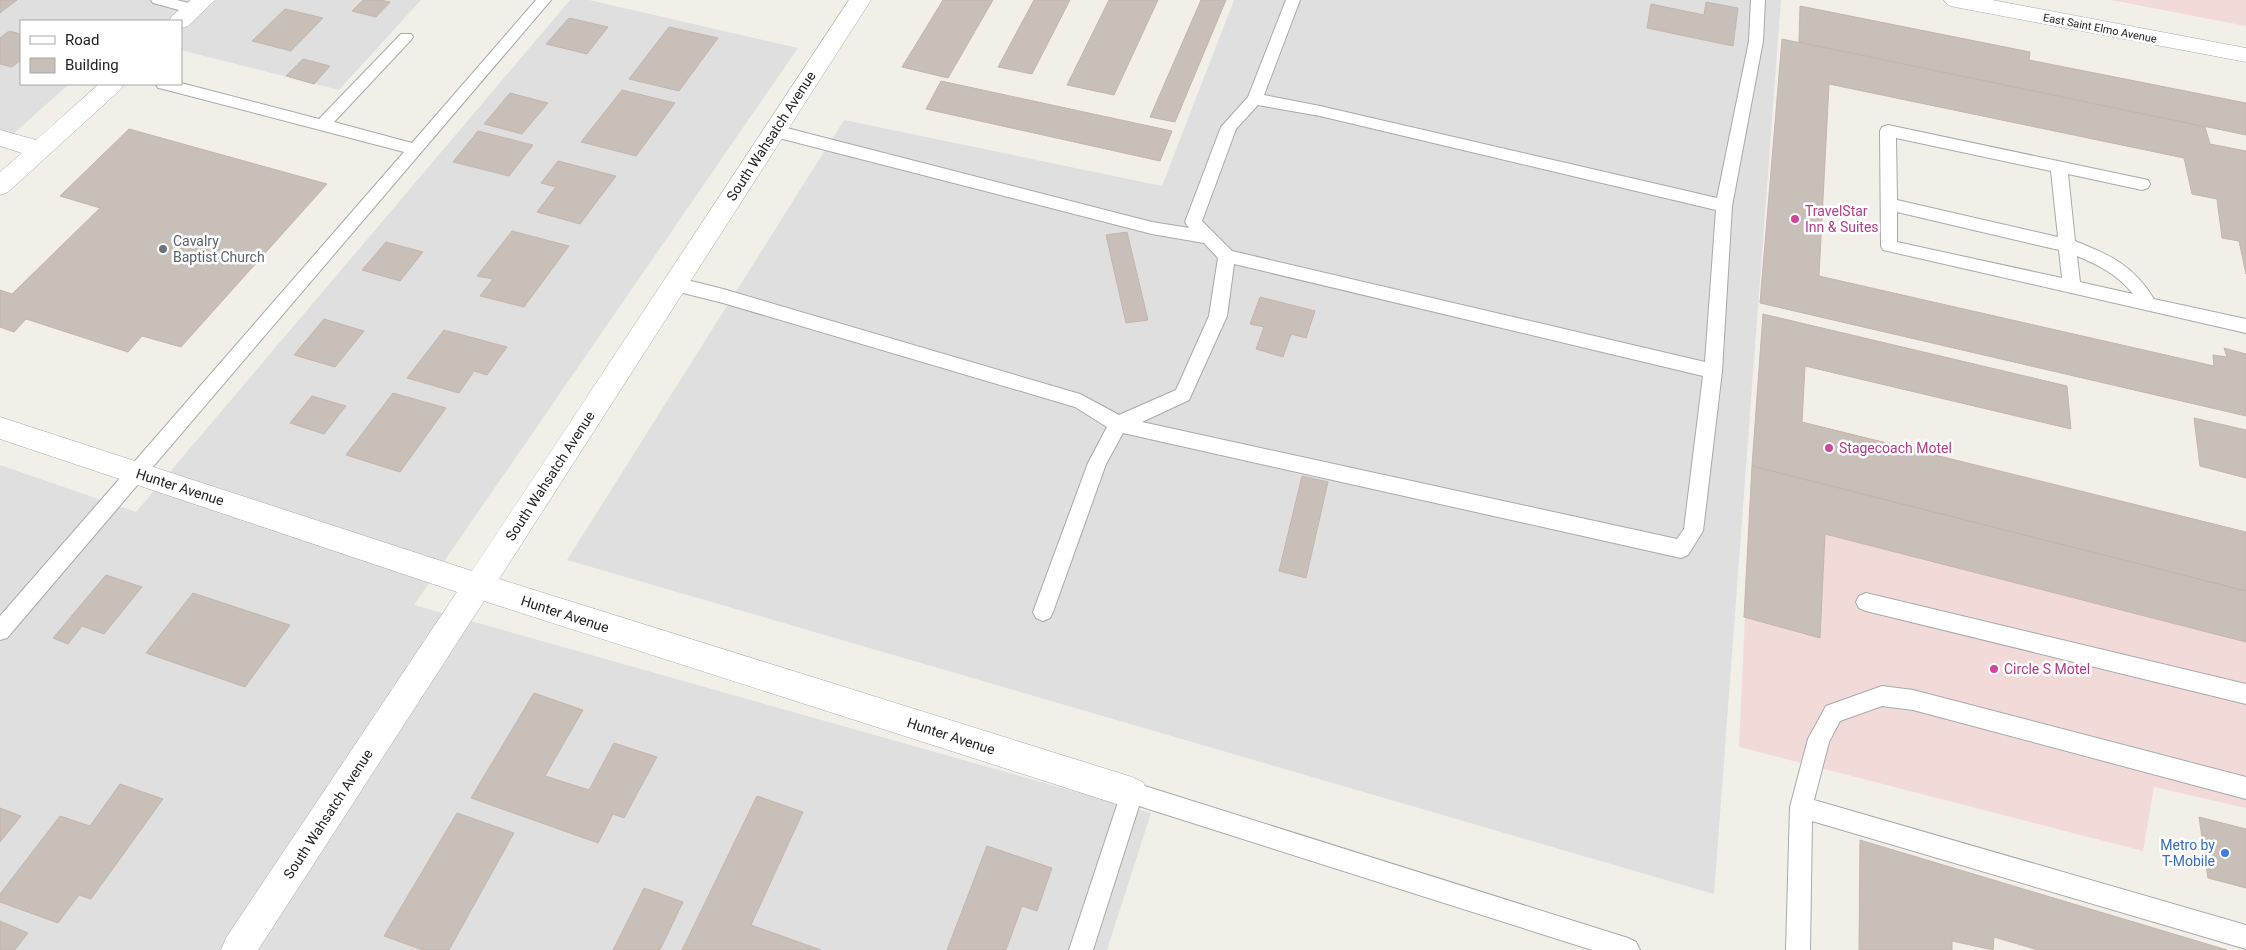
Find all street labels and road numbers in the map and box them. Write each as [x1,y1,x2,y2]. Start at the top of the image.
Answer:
street label: East Saint Elmo Avenue [2042,11,2158,46]
street label: South Wahsatch Avenue [723,68,819,204]
street label: South Wahsatch Avenue [502,408,598,544]
street label: Hunter Avenue [134,465,226,509]
street label: Hunter Avenue [519,592,611,636]
street label: Hunter Avenue [905,714,997,758]
street label: South Wahsatch Avenue [280,746,376,882]

